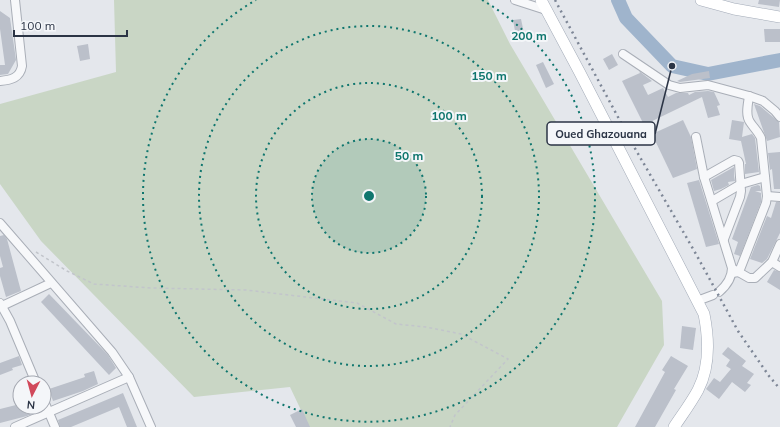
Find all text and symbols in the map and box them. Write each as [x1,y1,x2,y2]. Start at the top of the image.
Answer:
scale bar [14,12,127,38]
text: 100 m [20,18,55,33]
text: 200 m [511,28,547,43]
text: 150 m [471,68,507,83]
text: 100 m [431,108,467,123]
callout: Oued Ghazouana [547,122,655,145]
text: Oued Ghazouana [555,127,647,141]
text: 50 m [395,148,423,163]
centre of rings [362,189,376,203]
north arrow [12,375,52,415]
text: N [26,398,36,412]

